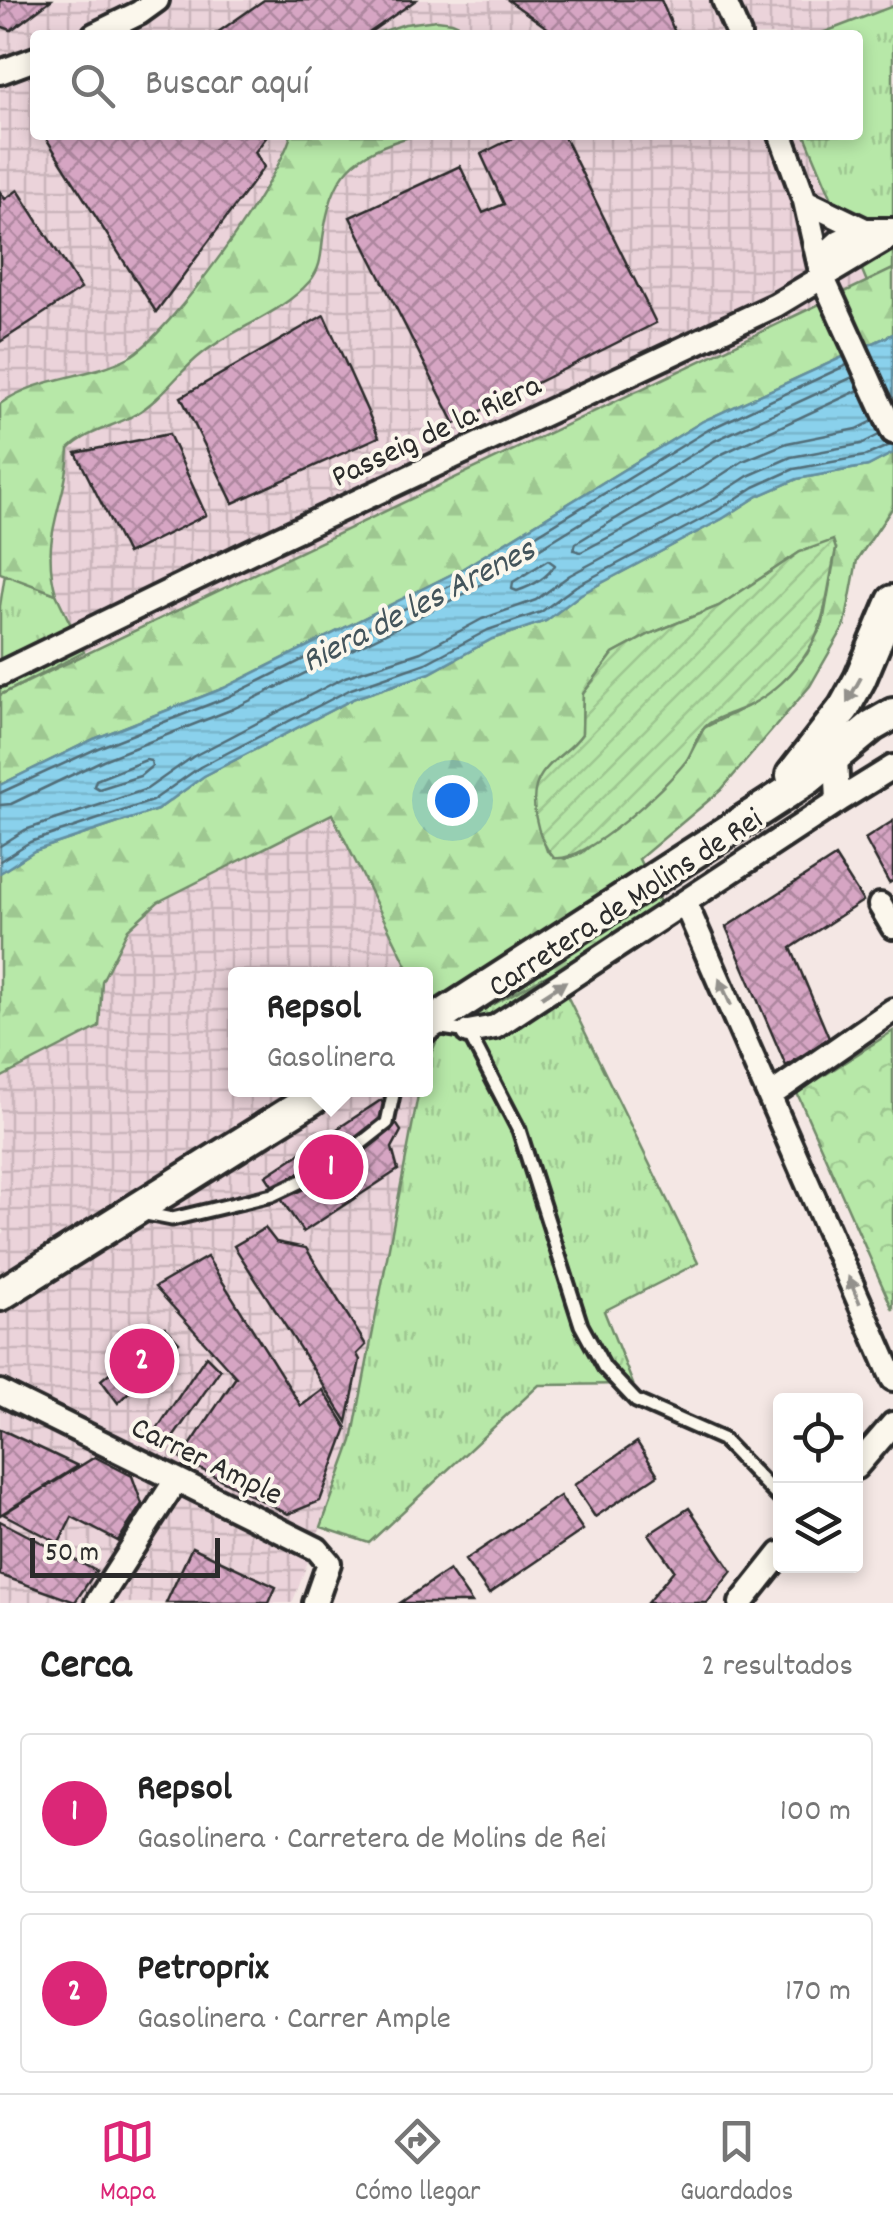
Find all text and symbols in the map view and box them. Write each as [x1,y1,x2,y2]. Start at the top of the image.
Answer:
search box [30,30,863,140]
icon: search [65,58,120,113]
text: Buscar aquí [145,58,309,113]
street label: Passeig de la Riera [325,364,550,502]
water label: Riera de les Arenes [294,526,546,688]
one-way arrow [845,676,862,705]
your location [427,775,478,826]
street label: Carretera de Molins de Rei [480,799,773,1011]
popup [228,967,433,1097]
one-way arrow [717,977,733,1007]
one-way arrow [540,980,567,998]
text: Repsol [266,982,361,1037]
text: Gasolinera [266,1037,395,1083]
pin: 1 [298,1130,364,1204]
one-way arrow [846,1275,862,1305]
pin: 2 [110,1324,174,1398]
map controls [773,1393,863,1573]
button: locate [773,1393,863,1483]
street label: Carrer Ample [122,1407,289,1520]
button: layers [773,1483,863,1573]
scale bar [30,1533,220,1578]
text: 50 m [45,1535,99,1575]
text: Cerca [40,1638,131,1698]
text: 2 resultados [701,1645,853,1691]
text: Repsol [137,1763,232,1818]
text: 1 [71,1790,78,1836]
text: 100 m [780,1790,851,1836]
text: Gasolinera · Carretera de Molins de Rei [137,1818,606,1864]
text: Petroprix [137,1943,269,1998]
text: 2 [68,1970,81,2016]
text: 170 m [785,1970,851,2016]
text: Gasolinera · Carrer Ample [137,1998,451,2044]
tab: Mapa [100,2114,155,2214]
tab: Cómo llegar [355,2114,481,2214]
tab: Guardados [680,2114,793,2214]

